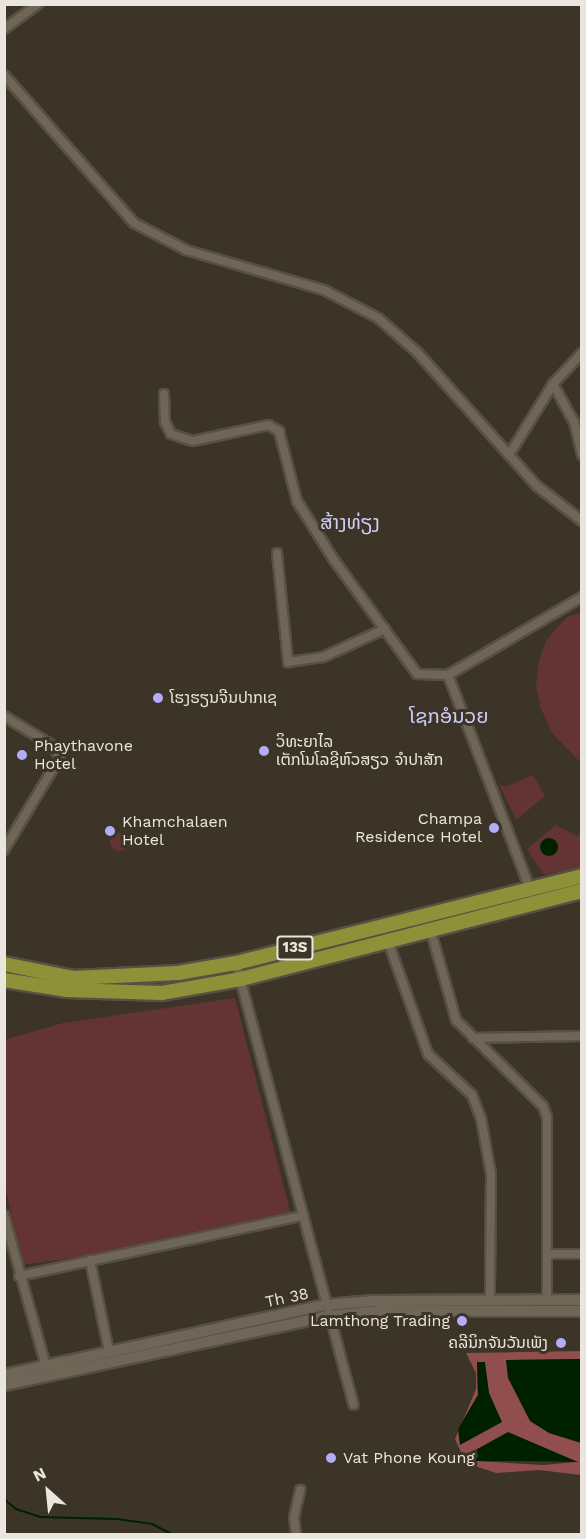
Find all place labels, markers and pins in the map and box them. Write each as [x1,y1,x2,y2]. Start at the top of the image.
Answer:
place label: ໂຮງຮຽນຈີນປາກເຊ [170,688,277,708]
marker: ໂຮງຮຽນຈີນປາກເຊ [151,691,165,705]
place label: ວິທະຍາໄລ ເຕັກໂນໂລຊີຫົວສຽວ ຈຳປາສັກ [276,732,443,770]
place label: Phaythavone Hotel [34,736,133,774]
marker: ວິທະຍາໄລ ເຕັກໂນໂລຊີຫົວສຽວ ຈຳປາສັກ [257,744,271,758]
marker: Phaythavone Hotel [15,748,29,762]
place label: Champa Residence Hotel [355,809,482,847]
place label: Khamchalaen Hotel [122,812,228,850]
marker: Champa Residence Hotel [487,821,501,835]
marker: Khamchalaen Hotel [103,824,117,838]
place label: Lamthong Trading [310,1311,450,1331]
marker: Lamthong Trading [455,1314,469,1328]
place label: ຄລີນິກຈັນວັນເພັງ [448,1333,548,1353]
marker: ຄລີນິກຈັນວັນເພັງ [552,1334,570,1352]
place label: Vat Phone Koung [343,1448,475,1468]
marker: Vat Phone Koung [324,1451,338,1465]

